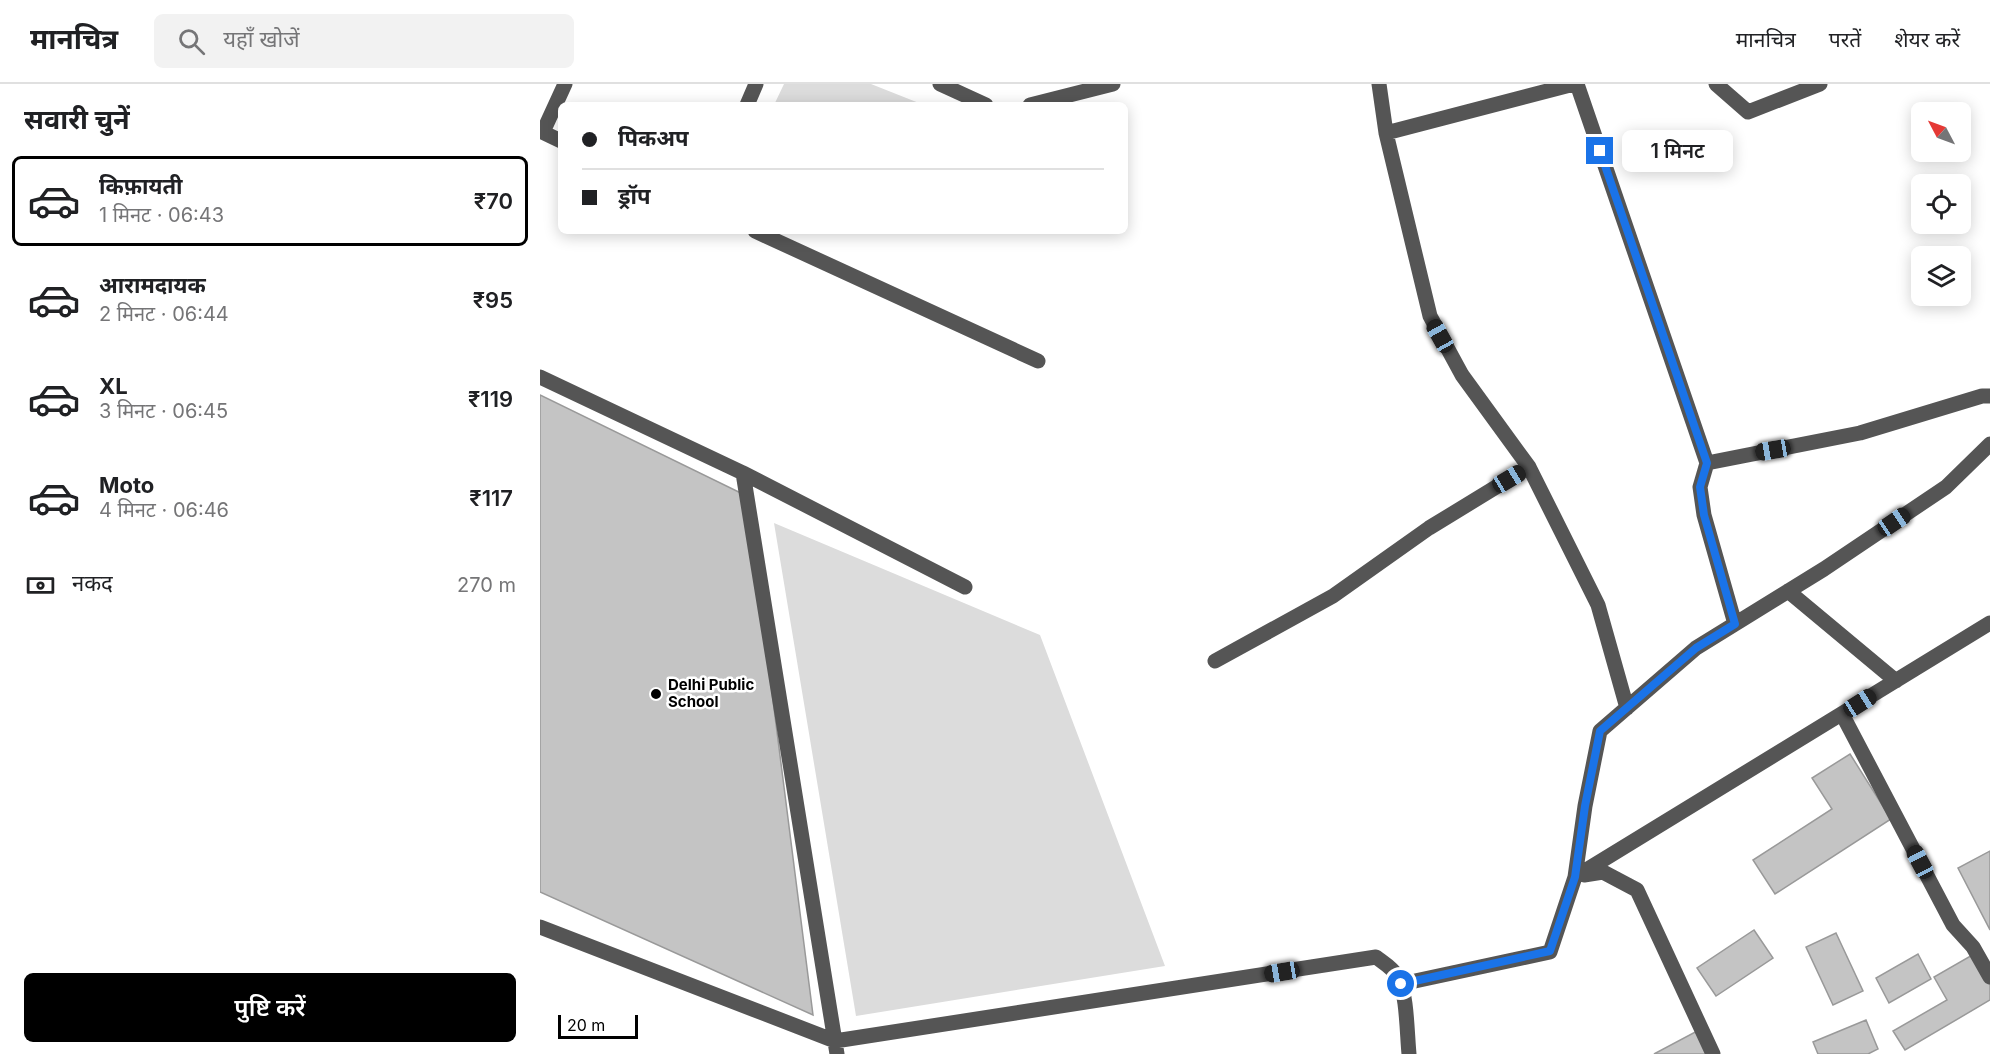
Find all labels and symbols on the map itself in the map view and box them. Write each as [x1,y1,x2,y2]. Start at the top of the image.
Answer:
north arrow [1911,102,1971,162]
callout: 1 मिनट [1621,130,1732,172]
route end [1586,137,1613,164]
car [1423,316,1457,356]
car [1754,438,1792,462]
car [1489,462,1529,496]
car [1874,504,1914,540]
place label: Delhi Public School [668,675,754,711]
car [1840,686,1880,720]
marker: Delhi Public School [649,687,663,701]
car [1904,842,1936,882]
car [1263,960,1301,984]
route start [1387,970,1414,997]
scale bar [558,1012,638,1040]

